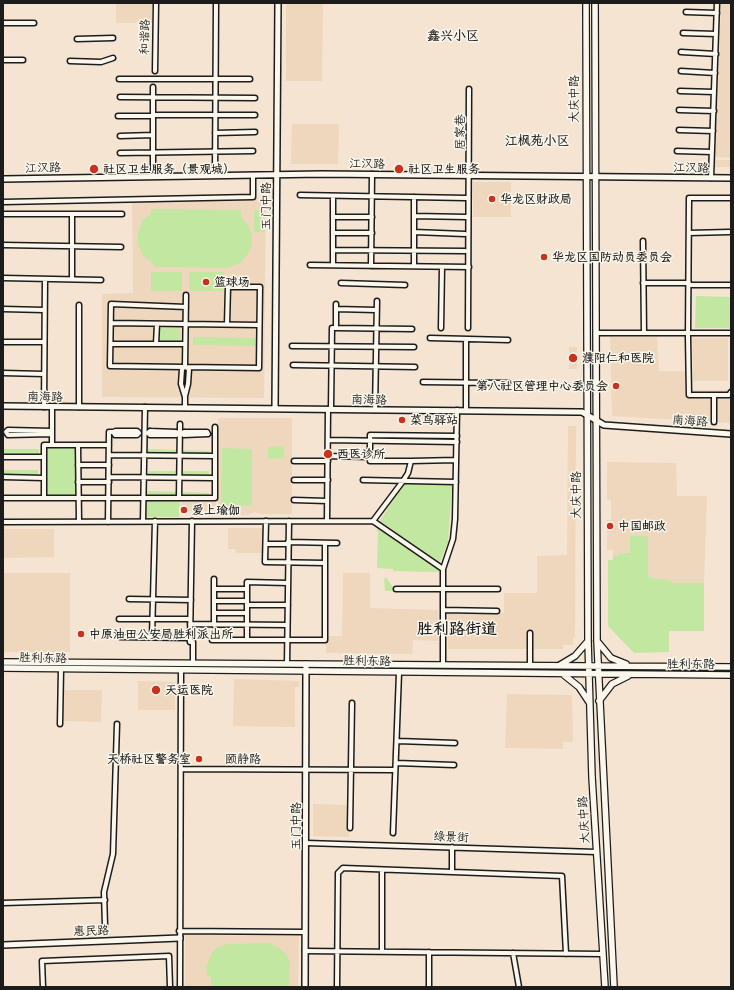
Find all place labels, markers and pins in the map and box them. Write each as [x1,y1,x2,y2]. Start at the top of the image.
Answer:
place label: 社区卫生服务（景观城） [103,162,235,176]
place label: 社区卫生服务 [408,162,480,176]
marker: 社区卫生服务（景观城） [88,163,100,175]
marker: 社区卫生服务 [393,163,405,175]
place label: 华龙区财政局 [500,192,572,206]
marker: 华龙区财政局 [487,194,497,204]
place label: 华龙区国防动员委员会 [552,250,672,264]
marker: 华龙区国防动员委员会 [539,252,549,262]
place label: 篮球场 [214,275,250,289]
marker: 篮球场 [201,277,211,287]
place label: 濮阳仁和医院 [582,351,654,365]
marker: 濮阳仁和医院 [567,352,579,364]
place label: 第八社区管理中心委员会 [476,379,608,393]
marker: 第八社区管理中心委员会 [611,381,621,391]
place label: 菜鸟驿站 [410,413,458,427]
marker: 菜鸟驿站 [397,415,407,425]
place label: 西医诊所 [337,447,385,461]
marker: 西医诊所 [322,448,334,460]
place label: 爱上瑜伽 [192,503,240,517]
marker: 爱上瑜伽 [179,505,189,515]
place label: 中国邮政 [618,519,666,533]
marker: 中国邮政 [605,521,615,531]
place label: 中原油田公安局胜利派出所 [89,627,233,641]
marker: 中原油田公安局胜利派出所 [76,629,86,639]
place label: 天运医院 [165,683,213,697]
marker: 天运医院 [150,684,162,696]
place label: 天桥社区警务室 [107,752,191,766]
marker: 天桥社区警务室 [194,754,204,764]

